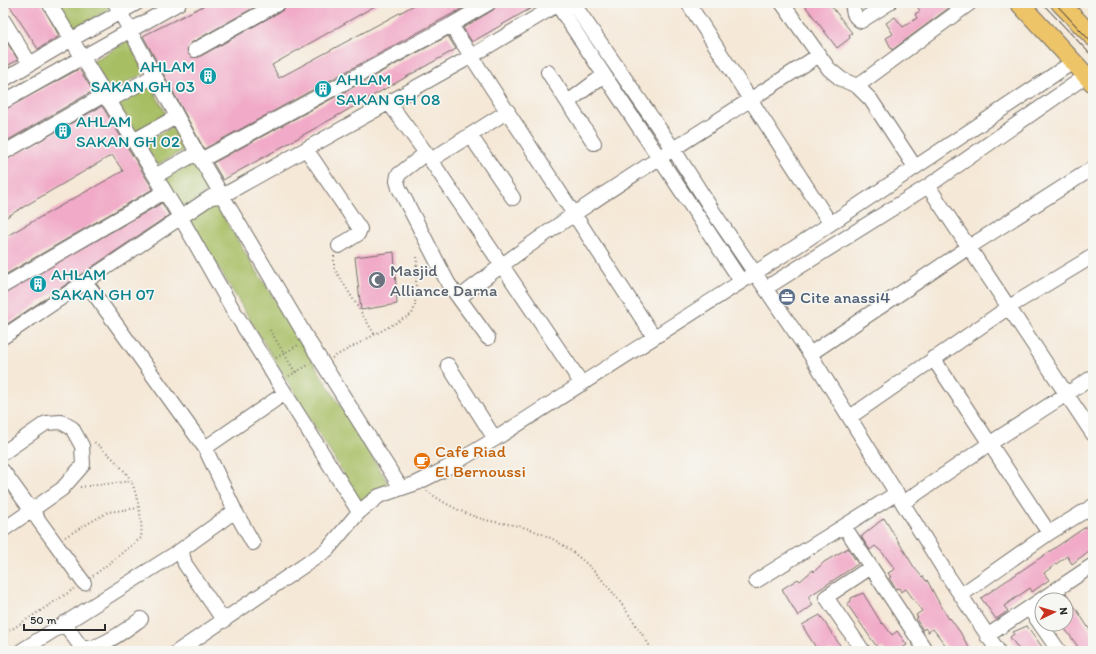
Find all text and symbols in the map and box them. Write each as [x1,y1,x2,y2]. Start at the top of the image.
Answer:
place label: AHLAM SAKAN GH 03 [91,56,195,96]
building icon: AHLAM SAKAN GH 03 [198,66,218,86]
place label: AHLAM SAKAN GH 08 [336,69,440,109]
building icon: AHLAM SAKAN GH 08 [313,79,333,99]
place label: AHLAM SAKAN GH 02 [76,111,180,151]
building icon: AHLAM SAKAN GH 02 [53,121,73,141]
place label: Masjid Alliance Darna [390,260,497,300]
place label: AHLAM SAKAN GH 07 [51,264,155,304]
mosque icon: Masjid Alliance Darna [367,270,387,290]
building icon: AHLAM SAKAN GH 07 [28,274,48,294]
office icon: Cite anassi4 [777,287,797,307]
place label: Cite anassi4 [800,287,890,307]
place label: Cafe Riad El Bernoussi [435,441,526,481]
cafe icon: Cafe Riad El Bernoussi [412,451,432,471]
north arrow [1034,592,1074,632]
scale bar [24,606,105,632]
text: N [1057,607,1070,615]
text: 50 m [30,613,56,627]

